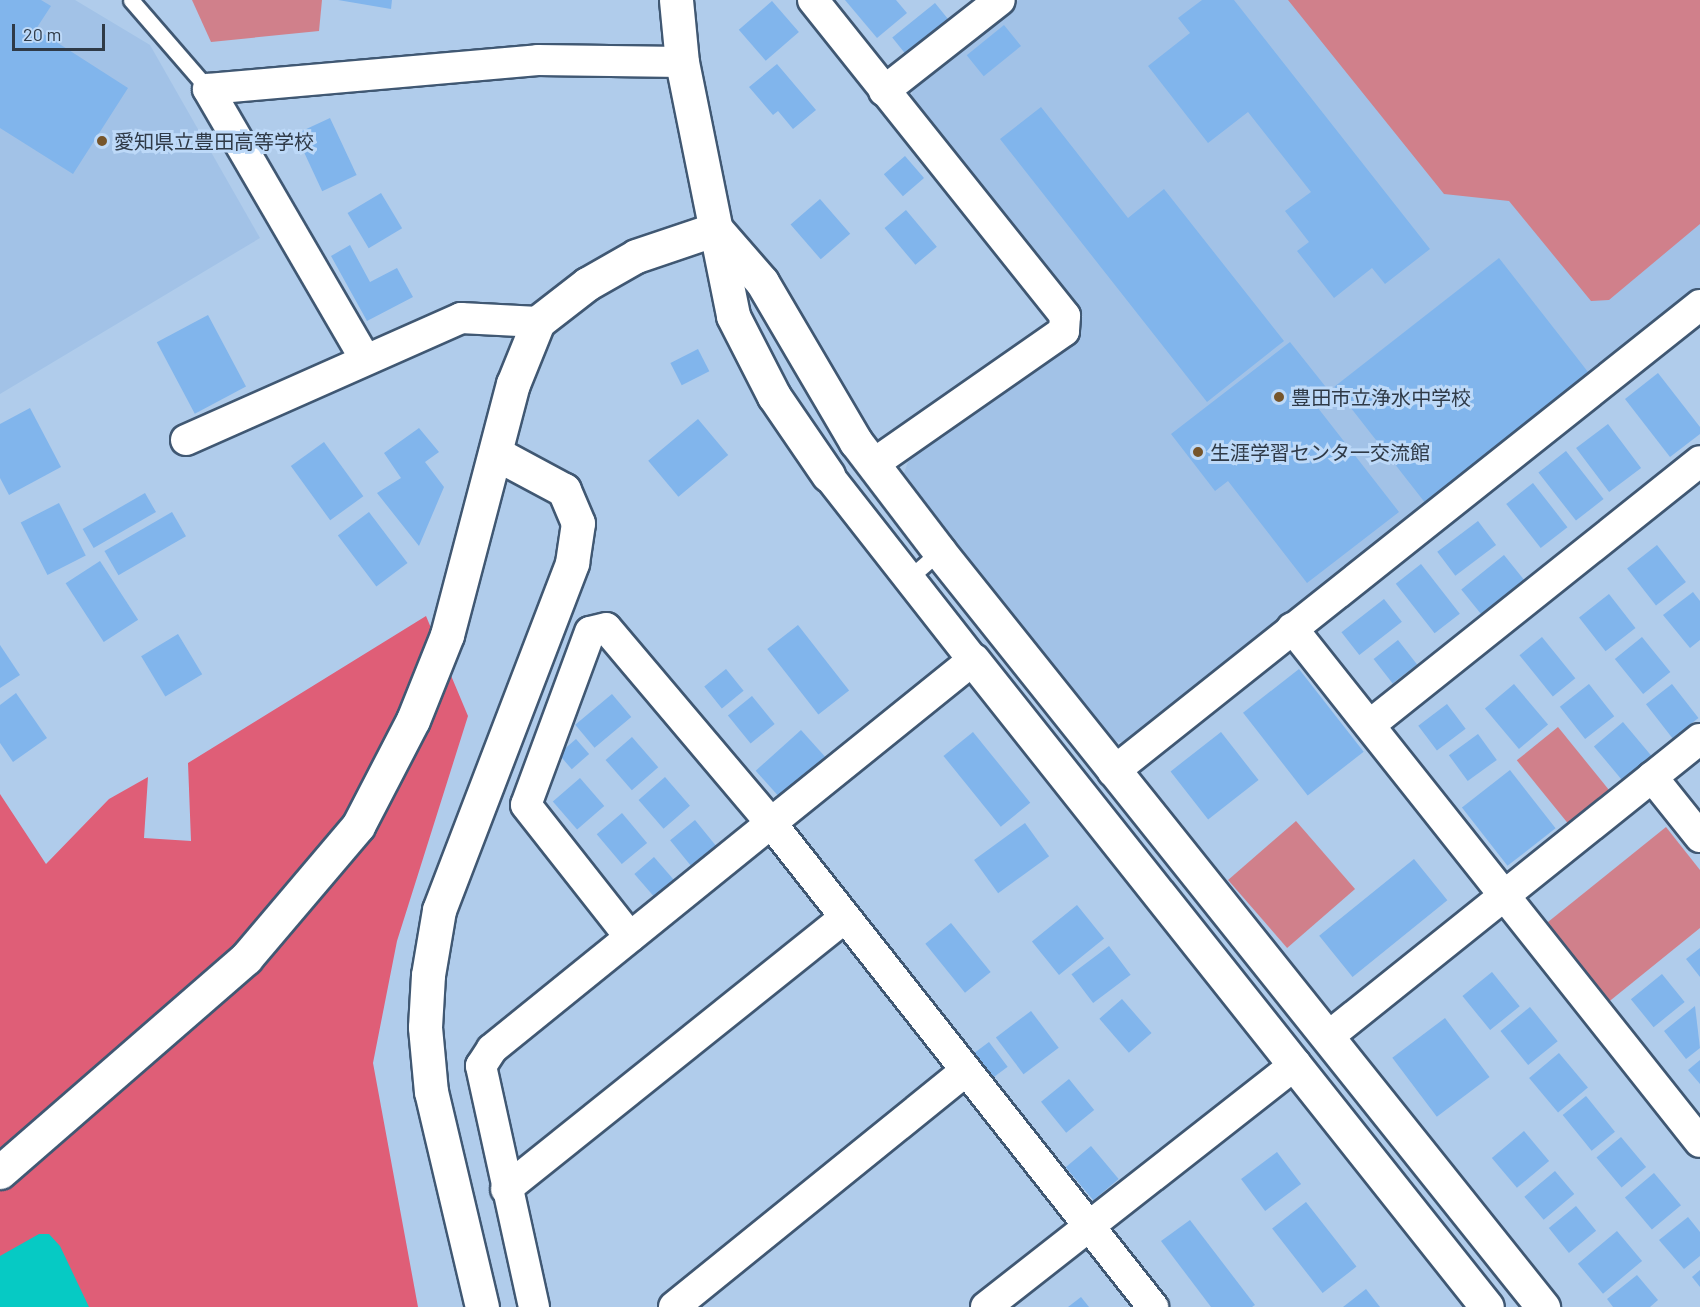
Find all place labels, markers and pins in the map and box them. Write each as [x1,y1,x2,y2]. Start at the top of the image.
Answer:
place label: 愛知県立豊田高等学校 [114,129,314,153]
marker: 愛知県立豊田高等学校 [95,134,109,148]
place label: 豊田市立浄水中学校 [1291,385,1471,409]
marker: 豊田市立浄水中学校 [1272,390,1286,404]
place label: 生涯学習センタ一交流館 [1210,440,1430,464]
marker: 生涯学習センタ一交流館 [1191,445,1205,459]

